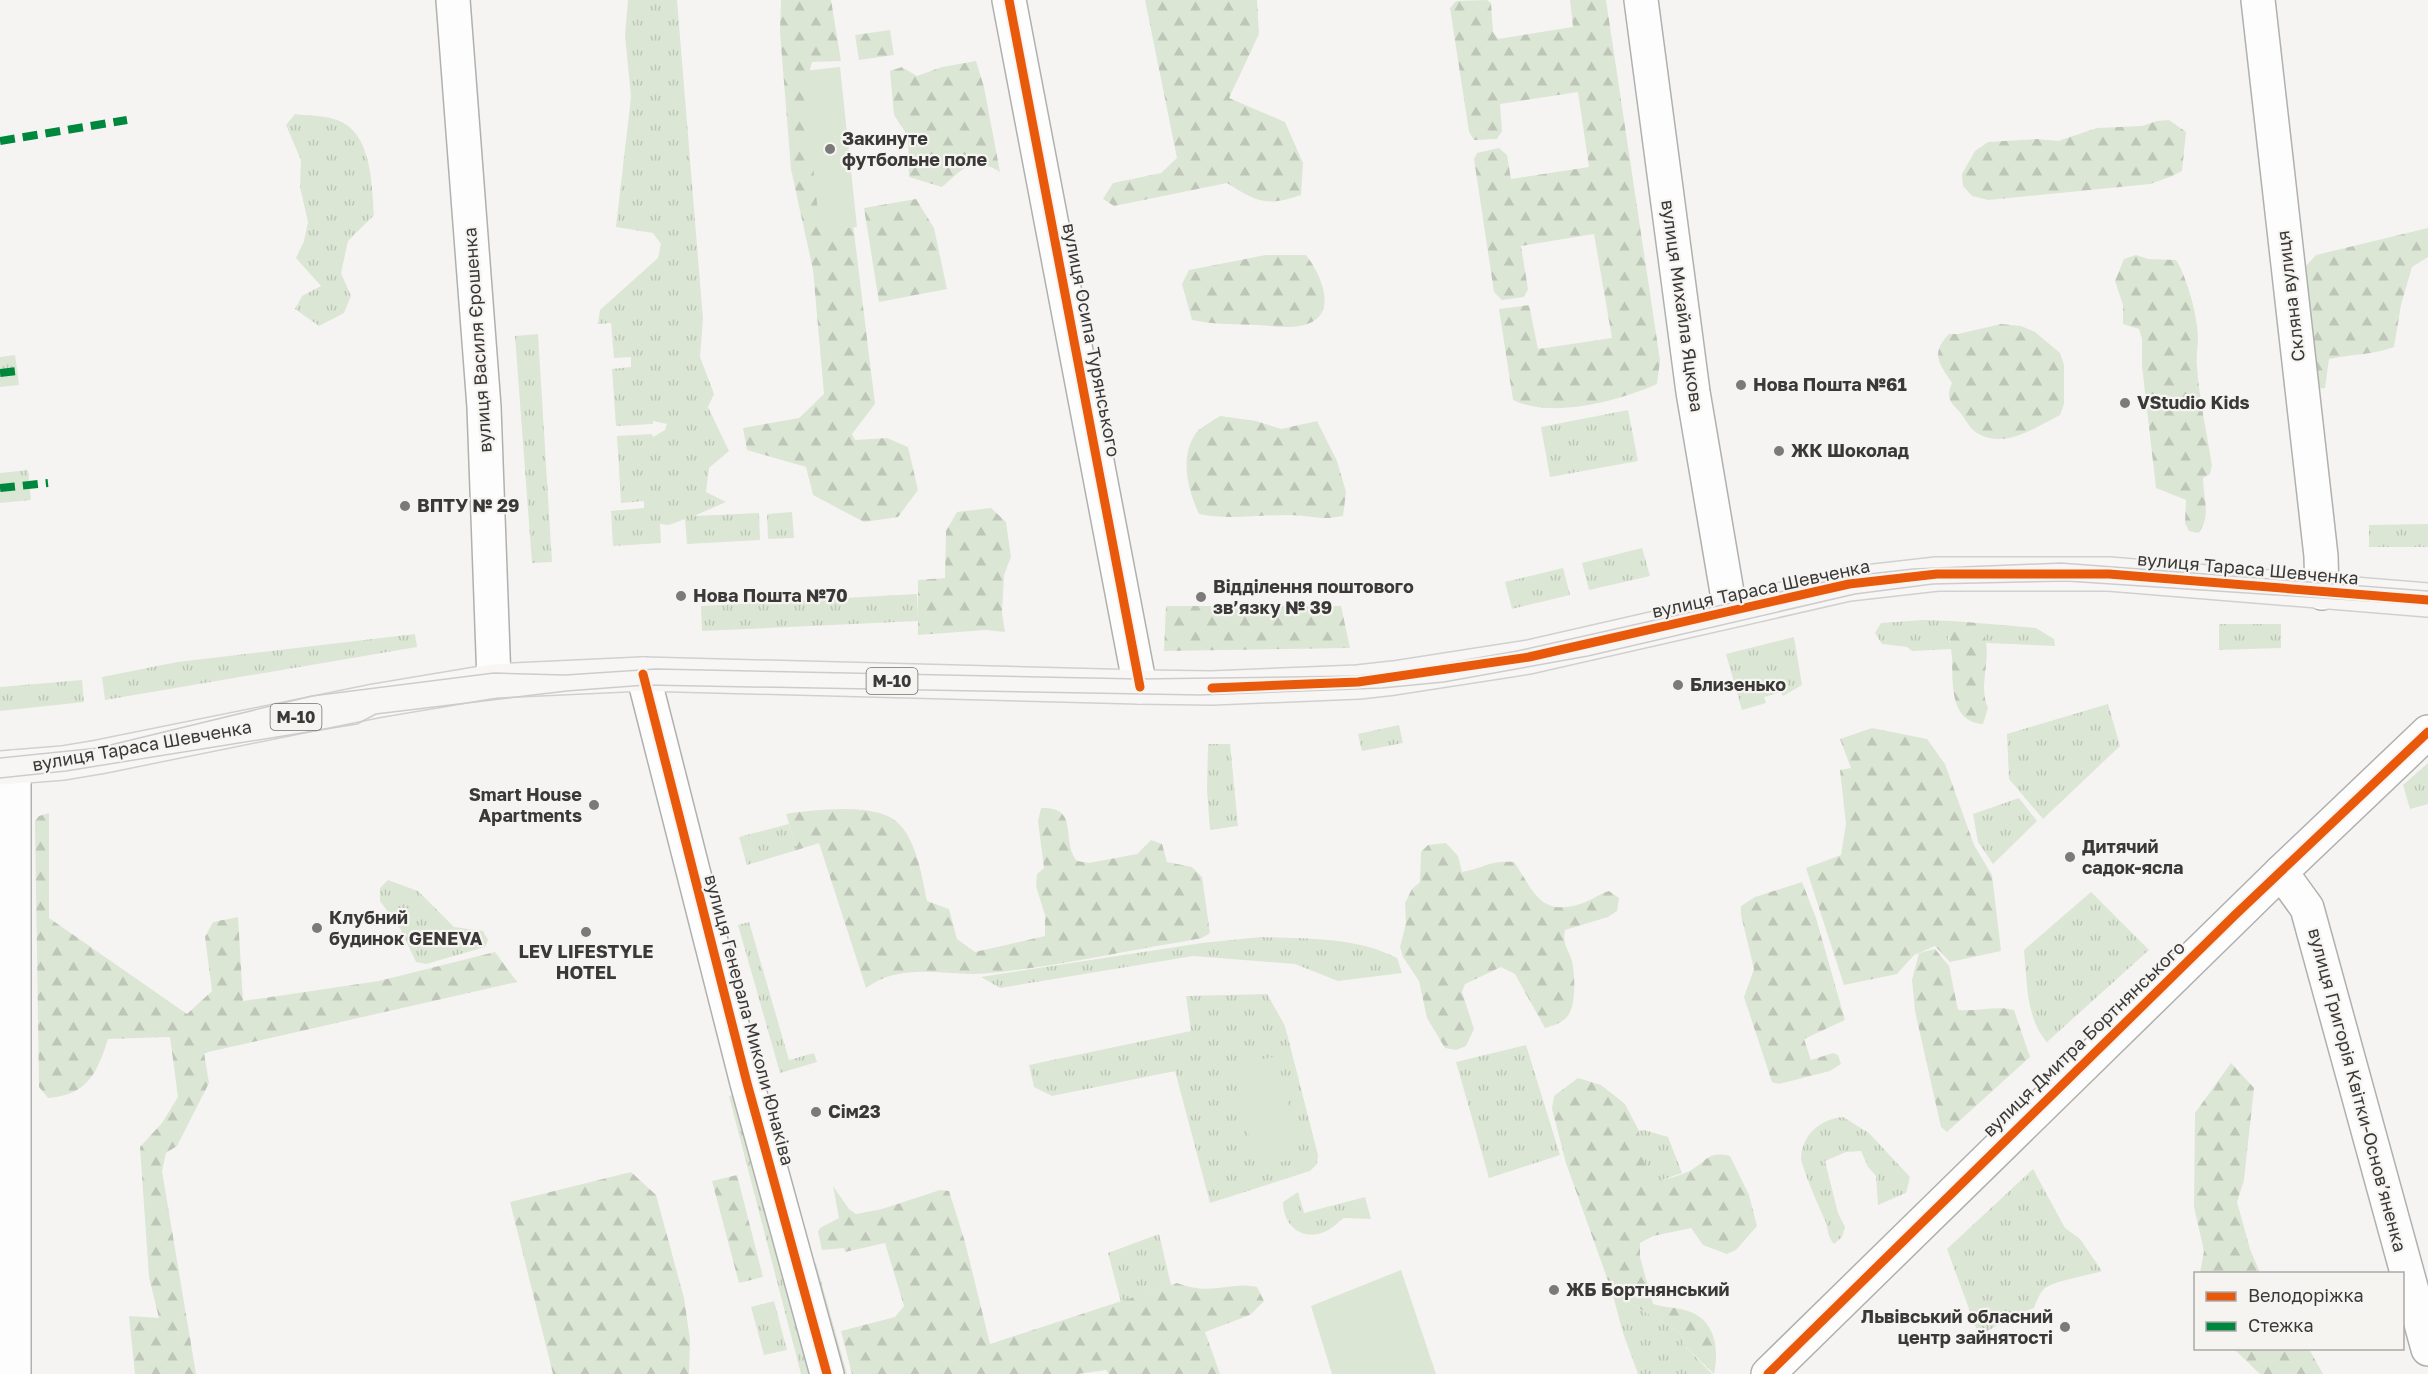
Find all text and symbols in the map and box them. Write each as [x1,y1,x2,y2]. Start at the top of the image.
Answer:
place label: Закинуте футбольне поле [842,127,987,170]
marker: Закинуте футбольне поле [823,142,837,156]
street label: вулиця Михайла Яцкова [1657,198,1709,413]
street label: вулиця Осипа Турянського [1058,221,1125,459]
street label: вулиця Василя Єрошенка [458,227,496,454]
street label: Скляна вулиця [2271,229,2309,363]
place label: Нова Пошта №61 [1753,373,1907,395]
marker: Нова Пошта №61 [1734,378,1748,392]
place label: VStudio Kids [2137,391,2250,413]
marker: VStudio Kids [2118,396,2132,410]
place label: ЖК Шоколад [1791,439,1909,461]
marker: ЖК Шоколад [1772,444,1786,458]
place label: ВПТУ № 29 [417,494,519,516]
marker: ВПТУ № 29 [398,499,412,513]
street label: вулиця Тараса Шевченка [2136,547,2360,589]
street label: вулиця Тараса Шевченка [1650,554,1872,622]
place label: Відділення поштового зв’язку № 39 [1213,575,1414,618]
place label: Нова Пошта №70 [693,584,848,606]
marker: Нова Пошта №70 [674,589,688,603]
marker: Відділення поштового зв’язку № 39 [1194,590,1208,604]
road number: М-10 [866,668,918,694]
place label: Близенько [1690,673,1786,695]
marker: Близенько [1671,678,1685,692]
road number: М-10 [270,704,322,730]
street label: вулиця Тараса Шевченка [30,715,253,775]
place label: Smart House Apartments [469,783,582,826]
marker: Smart House Apartments [587,798,601,812]
place label: Дитячий садок-ясла [2082,835,2183,878]
marker: Дитячий садок-ясла [2063,850,2077,864]
street label: вулиця Генерала Миколи Юнаківа [700,872,799,1168]
place label: Клубний будинок GENEVA [329,906,483,949]
marker: Клубний будинок GENEVA [310,921,324,935]
marker: LEV LIFESTYLE HOTEL [579,925,593,939]
street label: вулиця Григорія Квітки-Основʼяненка [2304,925,2412,1254]
street label: вулиця Дмитра Бортнянського [1978,936,2189,1141]
place label: LEV LIFESTYLE HOTEL [518,940,654,983]
place label: Сім23 [828,1100,881,1122]
marker: Сім23 [809,1105,823,1119]
legend [2194,1272,2404,1350]
place label: ЖБ Бортнянський [1566,1278,1730,1300]
marker: ЖБ Бортнянський [1547,1283,1561,1297]
text: Велодоріжка [2248,1284,2364,1306]
place label: Львівський обласний центр зайнятості [1861,1305,2053,1348]
text: Стежка [2248,1314,2314,1336]
marker: Львівський обласний центр зайнятості [2058,1320,2072,1334]

